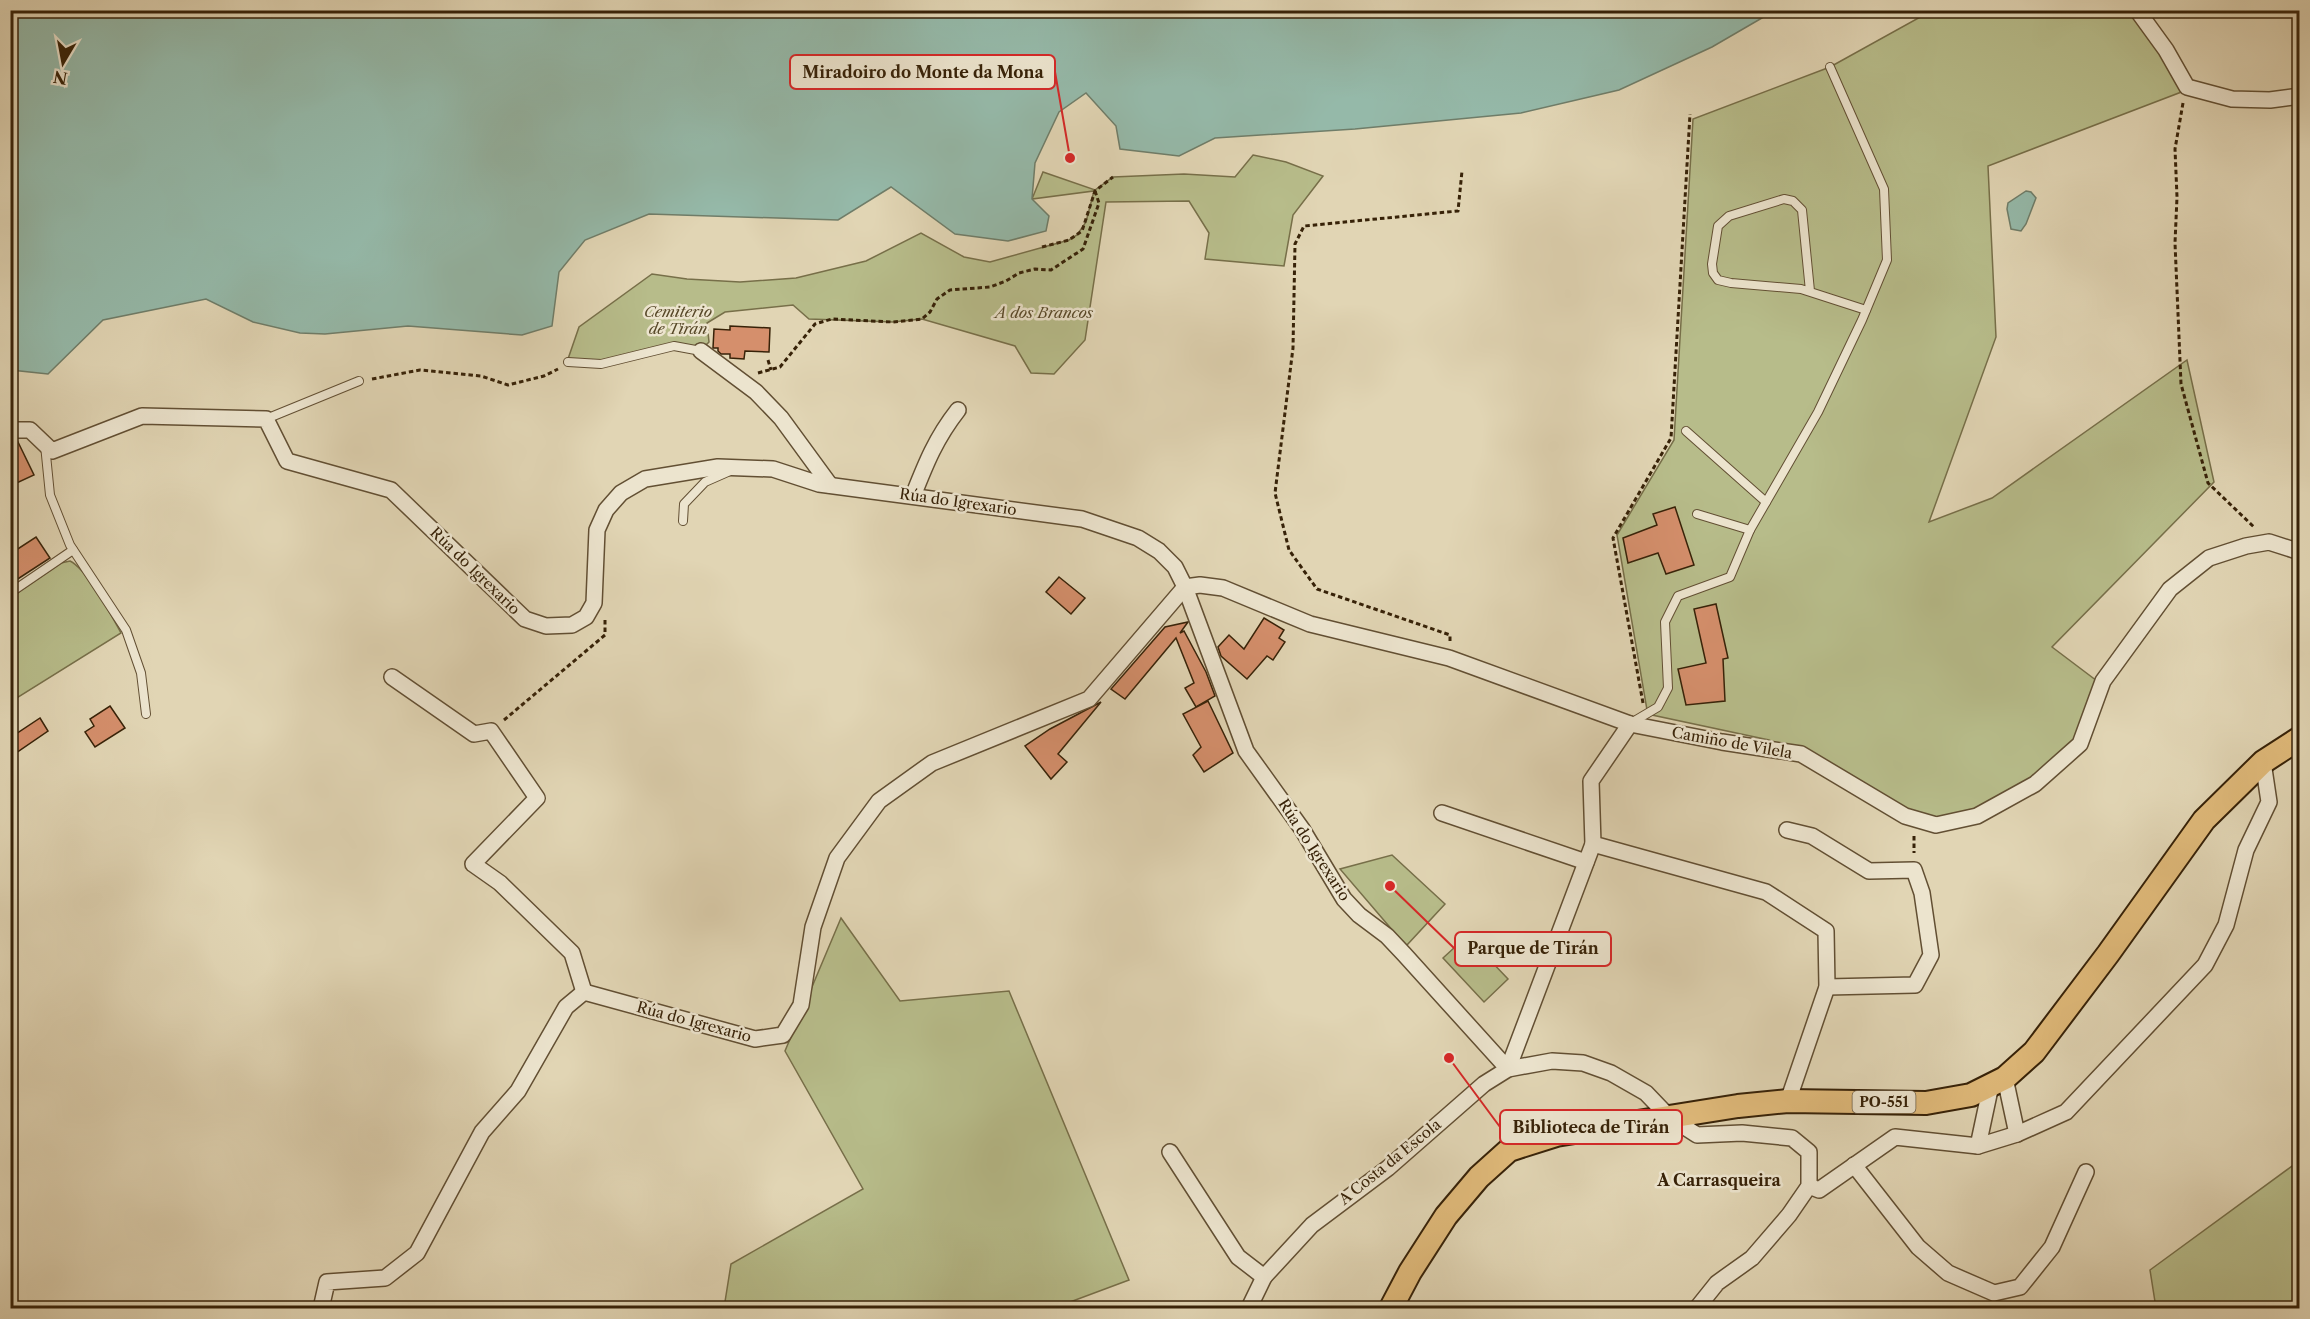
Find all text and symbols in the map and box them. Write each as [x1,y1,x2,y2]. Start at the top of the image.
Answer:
north arrow [33,33,93,93]
callout: Miradoiro do Monte da Mona [790,55,1055,89]
text: Miradoiro do Monte da Mona [802,62,1044,82]
text: N [52,67,69,89]
park label: Cemiterio de Tirán [644,302,712,338]
park label: A dos Brancos [993,303,1094,322]
street label: Rúa do Igrexario [898,484,1018,519]
street label: Rúa do Igrexario [426,523,524,618]
street label: Camiño de Vilela [1670,723,1794,762]
street label: Rúa do Igrexario [1274,795,1355,904]
callout: Parque de Tirán [1455,932,1611,966]
text: Parque de Tirán [1467,938,1599,958]
street label: Rúa do Igrexario [635,997,754,1046]
road number: PO-551 [1852,1091,1916,1113]
callout: Biblioteca de Tirán [1500,1110,1682,1144]
street label: A Costa da Escola [1334,1115,1445,1209]
text: Biblioteca de Tirán [1513,1117,1669,1137]
district label: A Carrasqueira [1656,1170,1781,1190]

